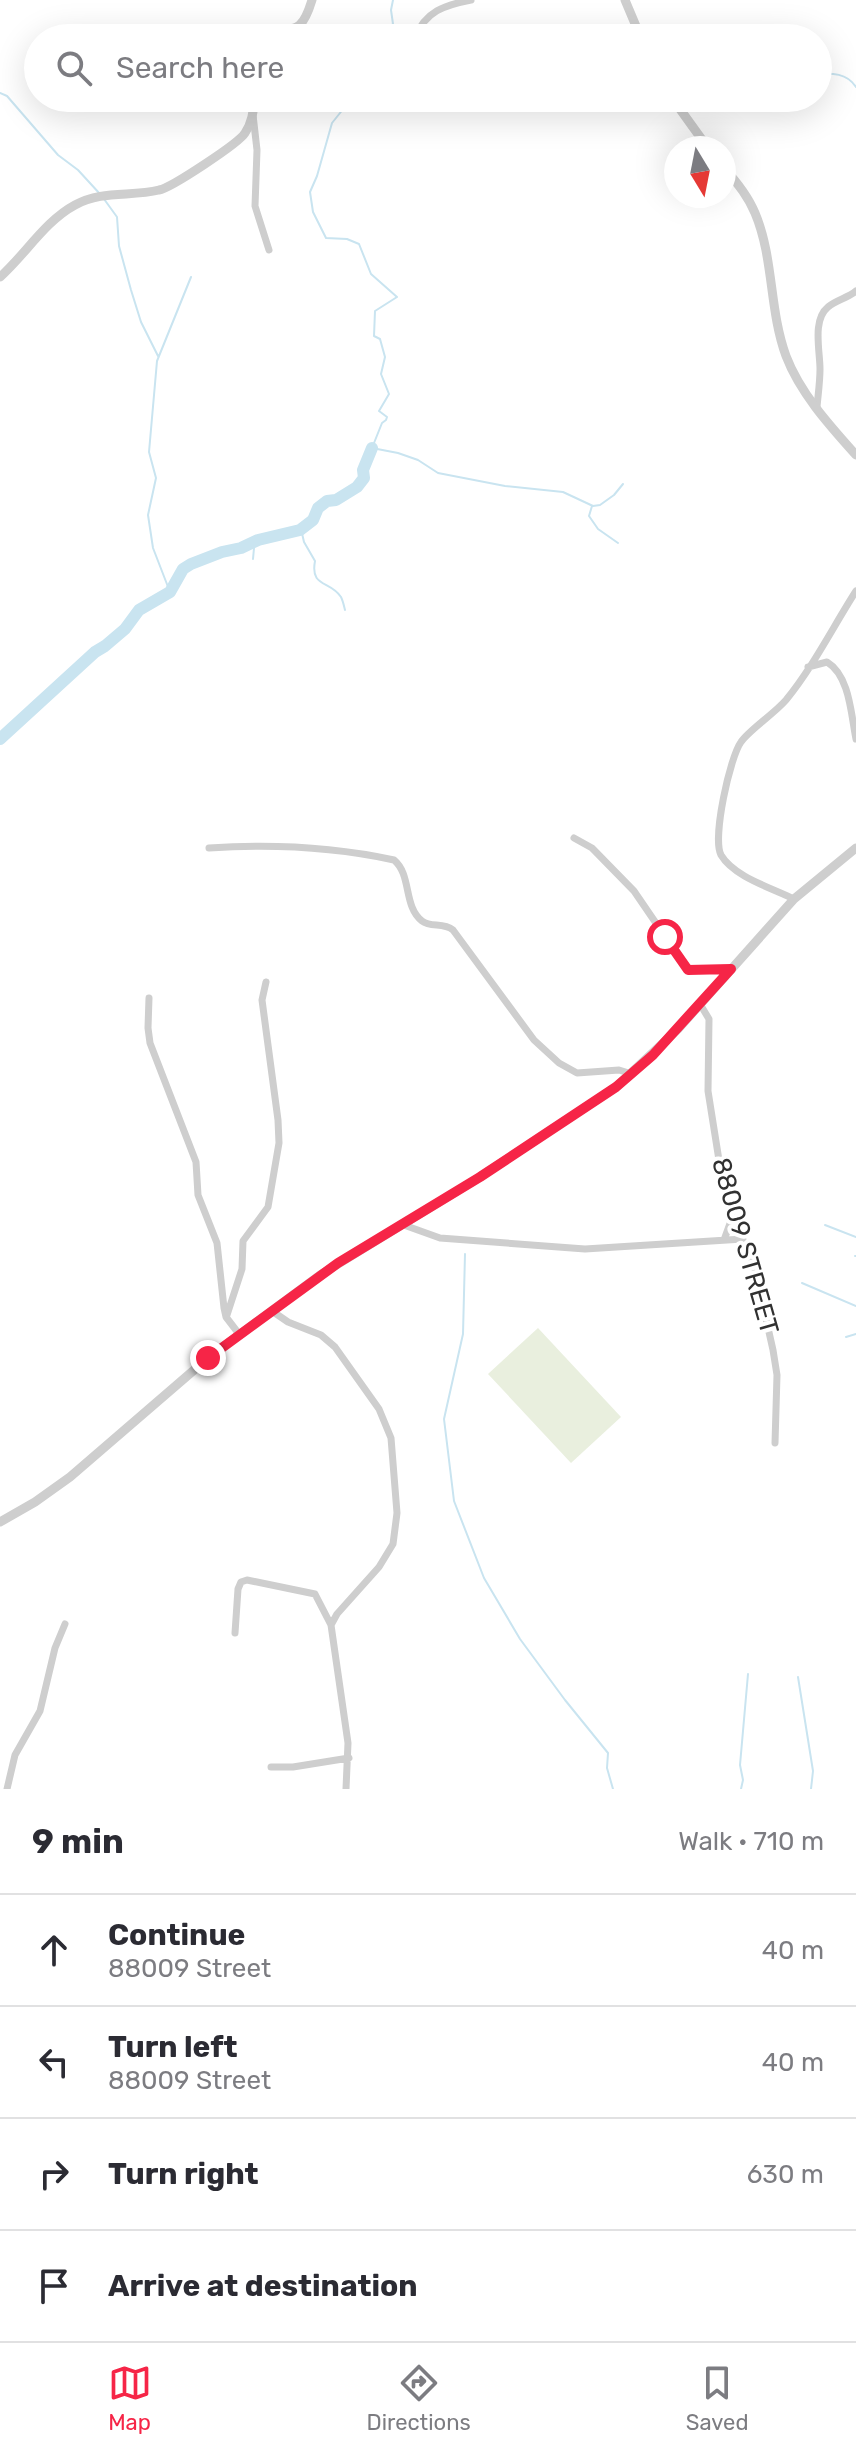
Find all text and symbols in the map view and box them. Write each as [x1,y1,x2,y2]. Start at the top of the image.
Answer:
search box [24,24,832,112]
icon: search [52,46,96,90]
text: Search here [116,50,284,86]
north arrow [664,136,736,208]
route start [647,919,683,955]
street label: 88009 STREET [705,1154,785,1338]
route end [190,1340,226,1376]
text: 9 min [32,1821,124,1862]
text: Walk · 710 m [678,1826,824,1857]
text: Continue [108,1917,245,1953]
icon: ahead [32,1928,76,1972]
text: 40 m [762,1935,824,1966]
text: 88009 Street [108,1953,271,1984]
text: Turn left [108,2029,238,2065]
icon: left [32,2040,76,2084]
text: 40 m [762,2047,824,2078]
text: 88009 Street [108,2065,271,2096]
icon: right [32,2152,76,2196]
text: Turn right [108,2156,259,2192]
text: 630 m [747,2159,824,2190]
icon: arrive [32,2264,76,2308]
text: Arrive at destination [108,2268,418,2304]
tab: Map [108,2361,152,2436]
tab: Directions [367,2361,471,2436]
tab: Saved [686,2361,749,2436]

